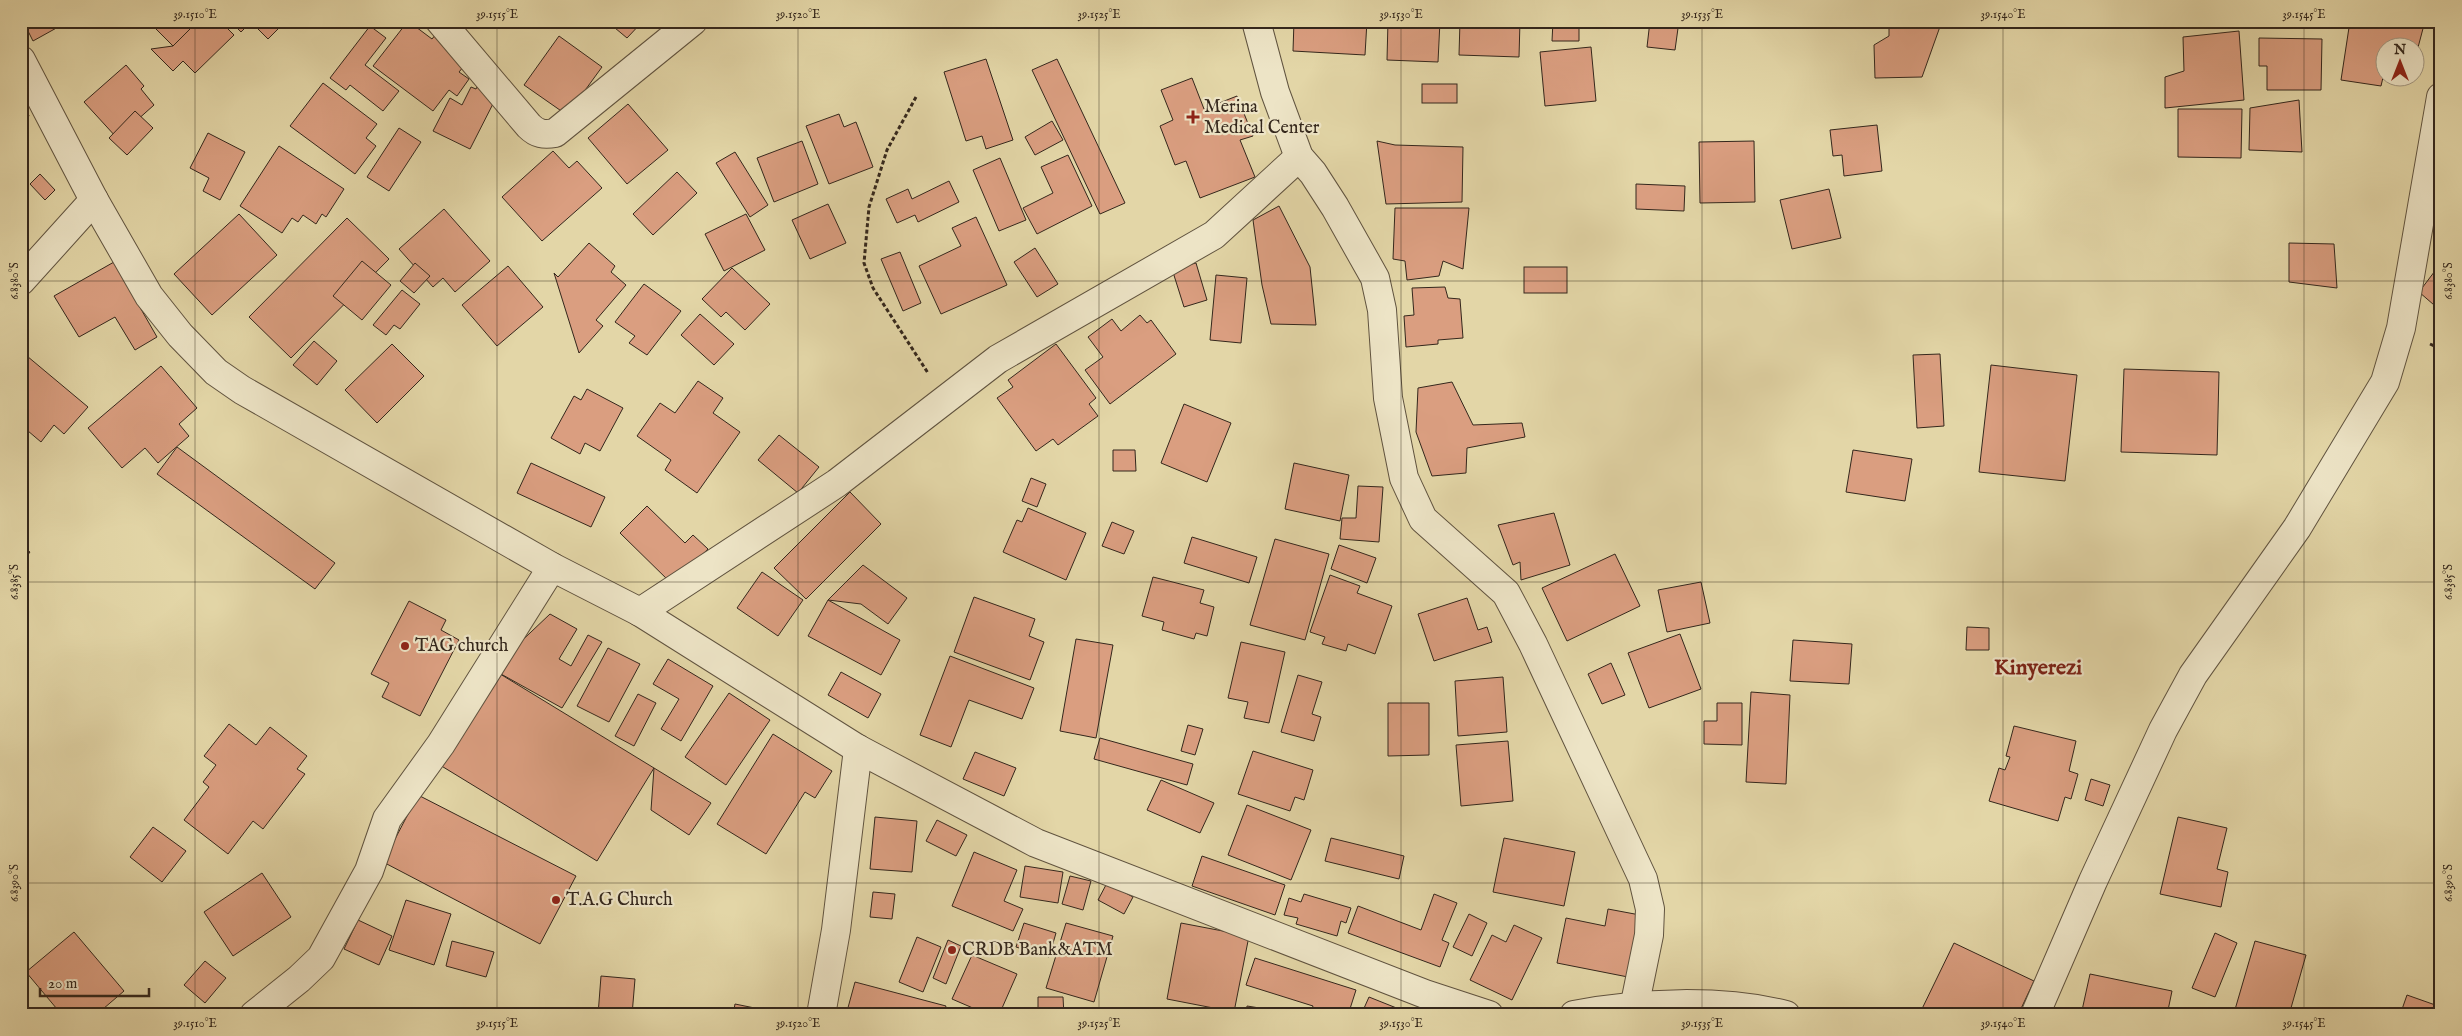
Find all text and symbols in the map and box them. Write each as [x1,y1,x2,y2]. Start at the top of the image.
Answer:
text: 39.1510°E [173,7,217,22]
text: 39.1515°E [476,7,518,22]
text: 39.1520°E [776,7,820,22]
text: 39.1525°E [1077,7,1121,22]
text: 39.1530°E [1379,7,1423,22]
text: 39.1535°E [1681,7,1723,22]
text: 39.1540°E [1981,7,2025,22]
text: 39.1545°E [2282,7,2326,22]
north arrow [2374,38,2424,88]
text: N [2393,41,2406,59]
place label: Merina Medical Center [1204,96,1320,140]
marker: Merina Medical Center [1186,110,1200,124]
text: 6.8380°S [7,262,22,300]
text: 6.8380°S [2441,262,2456,300]
text: 6.8385°S [7,564,22,600]
text: 6.8385°S [2441,564,2456,600]
place label: TAG church [415,635,509,658]
marker: TAG church [399,640,411,652]
district label: Kinyerezi [1994,654,2082,682]
text: 6.8390°S [7,864,22,902]
text: 6.8390°S [2441,864,2456,902]
place label: T.A.G Church [566,889,673,912]
marker: T.A.G Church [550,894,562,906]
place label: CRDB Bank&ATM [962,939,1113,962]
marker: CRDB Bank&ATM [946,944,958,956]
scale bar [40,966,149,998]
text: 20 m [48,974,78,993]
text: 39.1510°E [173,1016,217,1031]
text: 39.1515°E [476,1016,518,1031]
text: 39.1520°E [776,1016,820,1031]
text: 39.1525°E [1077,1016,1121,1031]
text: 39.1530°E [1379,1016,1423,1031]
text: 39.1535°E [1681,1016,1723,1031]
text: 39.1540°E [1981,1016,2025,1031]
text: 39.1545°E [2282,1016,2326,1031]

